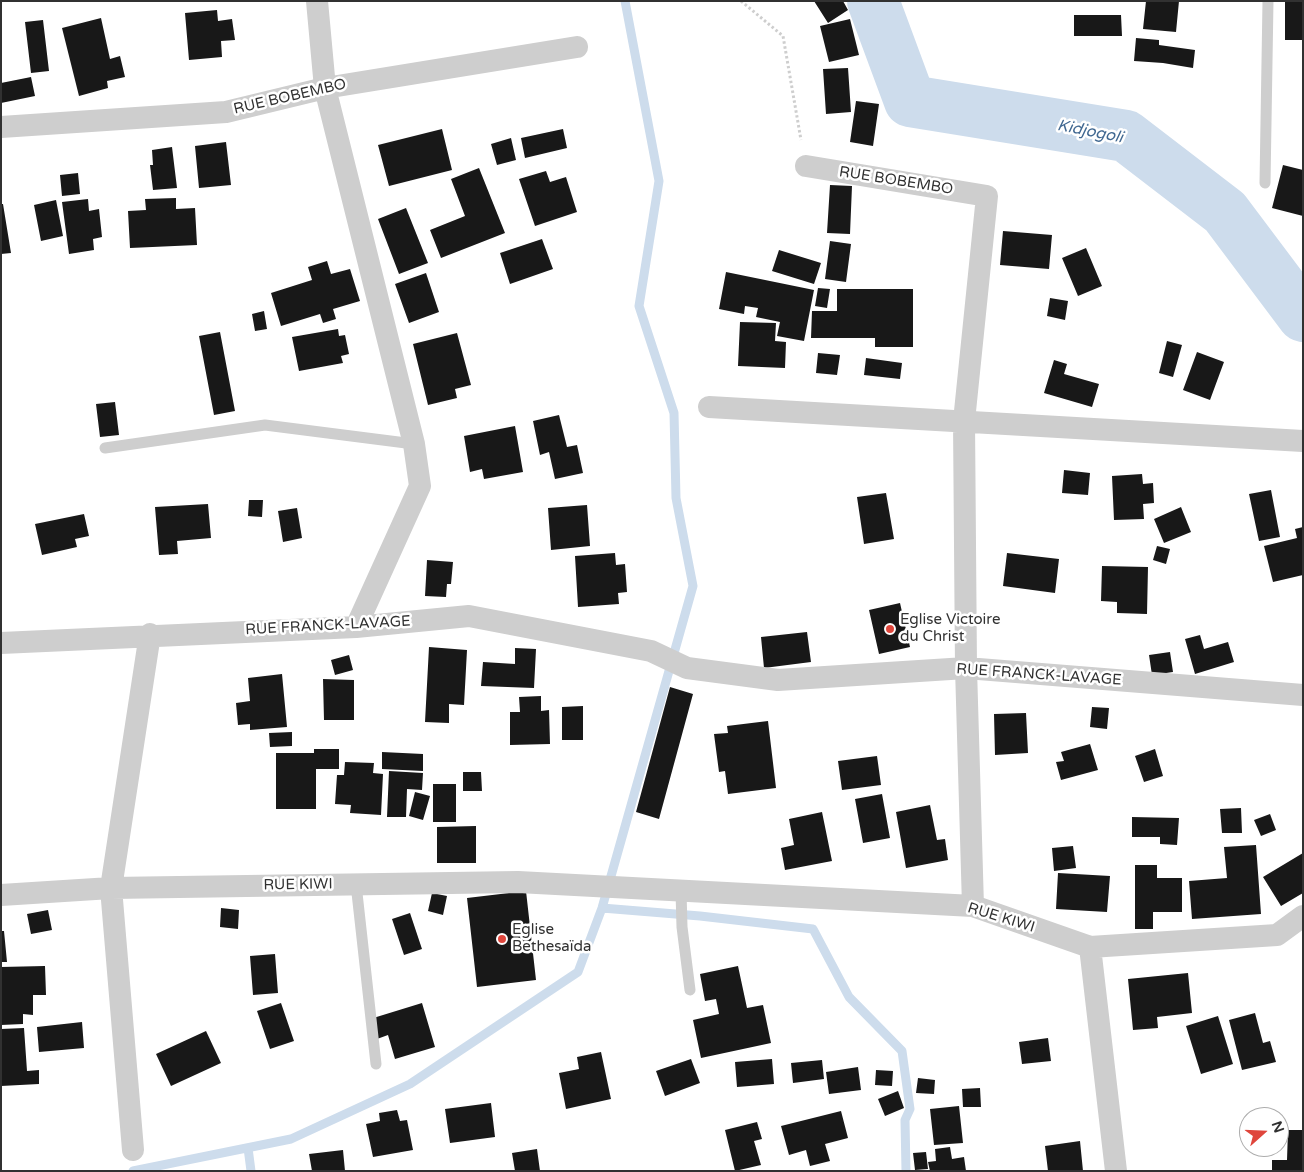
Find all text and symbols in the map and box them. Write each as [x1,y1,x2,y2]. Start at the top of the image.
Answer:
street label: RUE BOBEMBO [232,75,348,119]
water label: Kidjogoli [1056,116,1124,148]
street label: RUE BOBEMBO [838,163,954,199]
place label: Eglise Victoire du Christ [900,611,1000,646]
street label: RUE FRANCK-LAVAGE [245,613,411,639]
marker: Eglise Victoire du Christ [884,623,896,635]
street label: RUE FRANCK-LAVAGE [956,660,1122,690]
street label: RUE KIWI [263,875,333,895]
street label: RUE KIWI [965,899,1037,937]
place label: Eglise Bethesaïda [512,921,591,956]
marker: Eglise Bethesaïda [496,933,508,945]
north arrow [1239,1107,1289,1157]
text: N [1268,1119,1288,1135]

